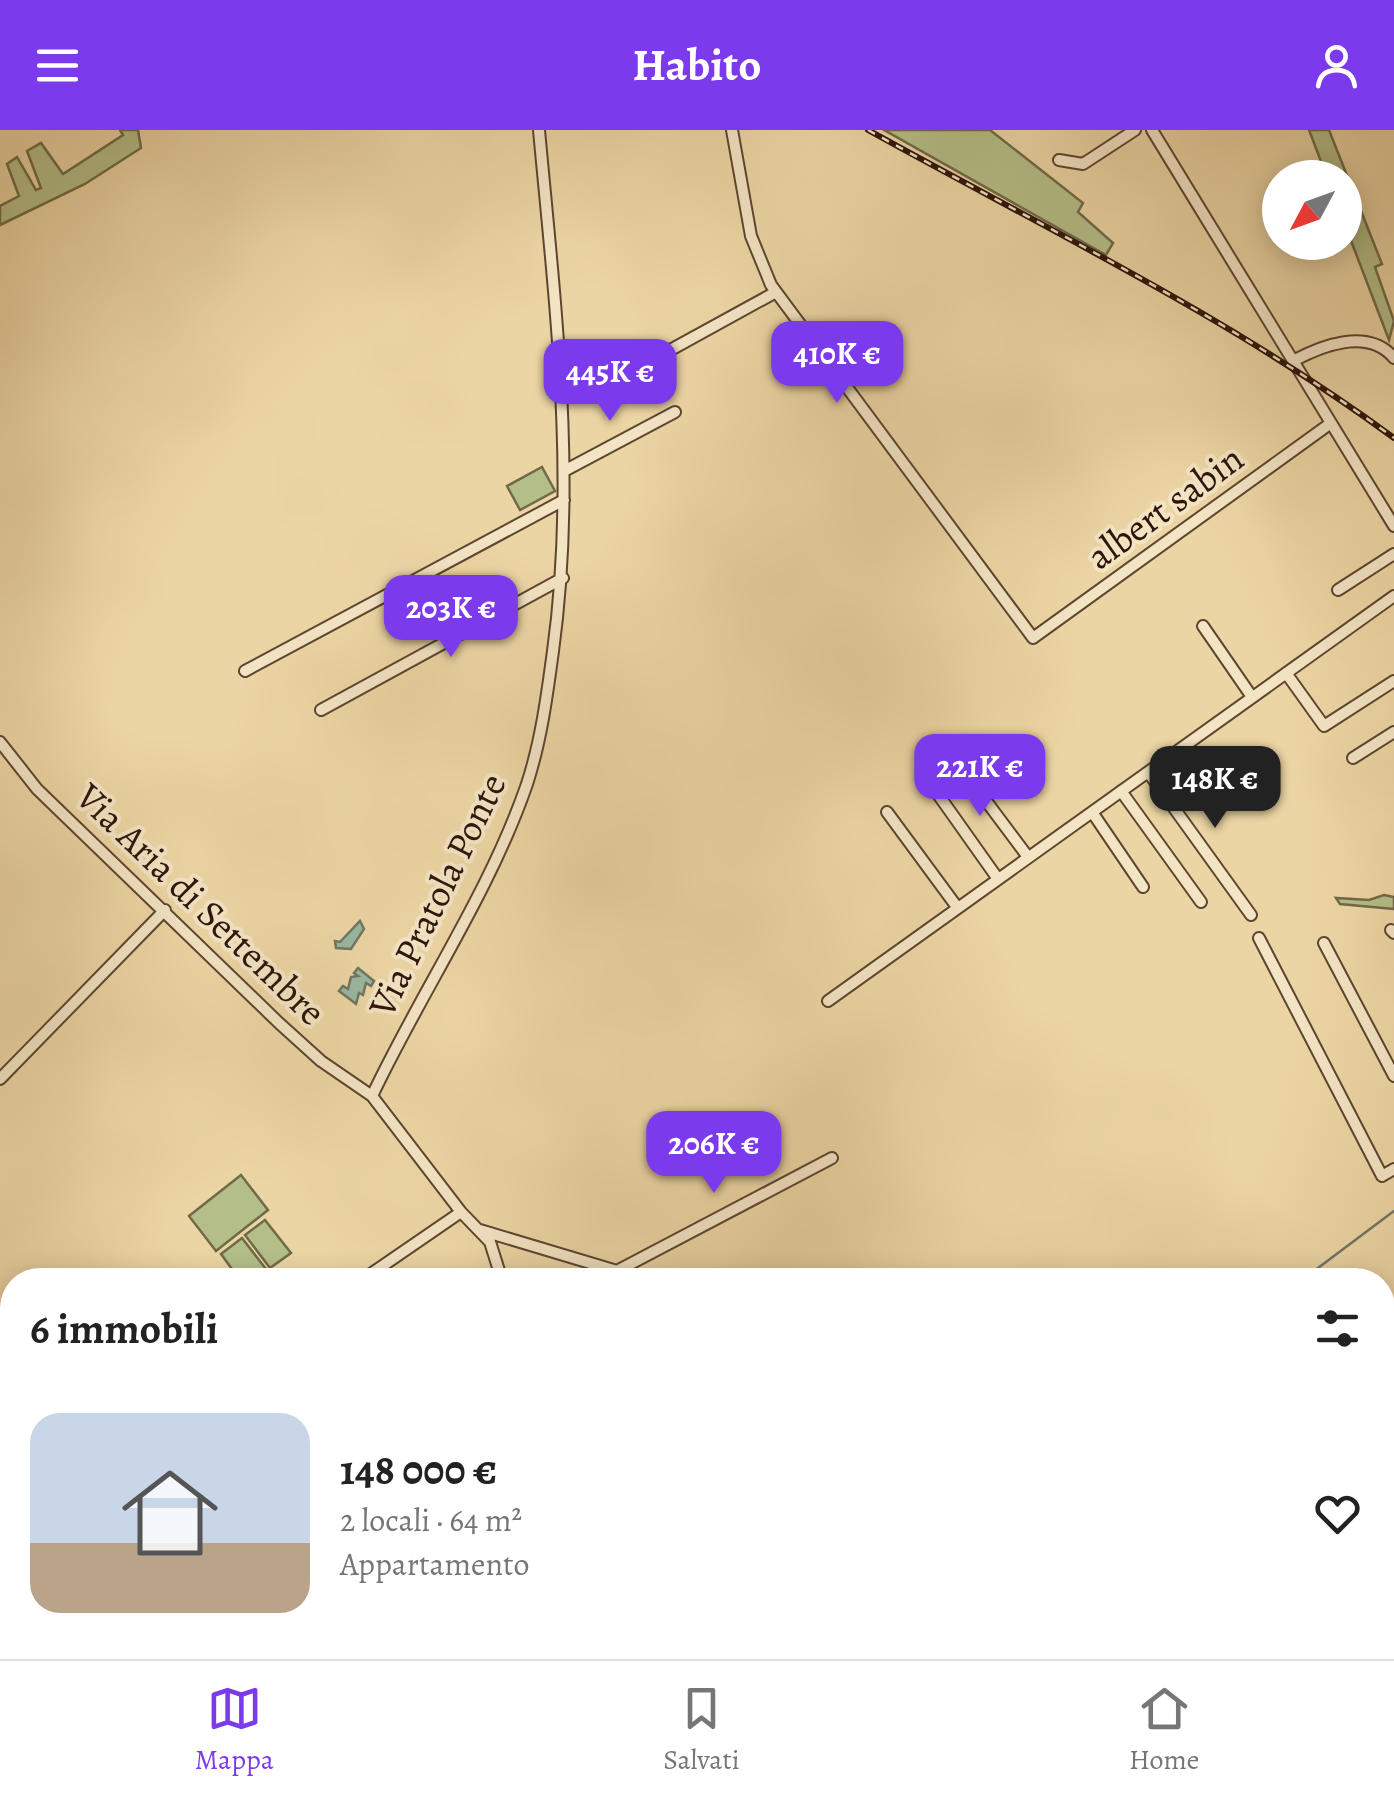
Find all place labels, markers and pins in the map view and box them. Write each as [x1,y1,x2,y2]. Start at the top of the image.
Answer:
pin: 410K € [756,321,918,406]
pin: 445K € [529,339,691,424]
pin: 203K € [370,575,532,660]
pin: 221K € [899,734,1061,819]
pin: 148K € [1134,746,1296,831]
pin: 206K € [633,1111,795,1196]

